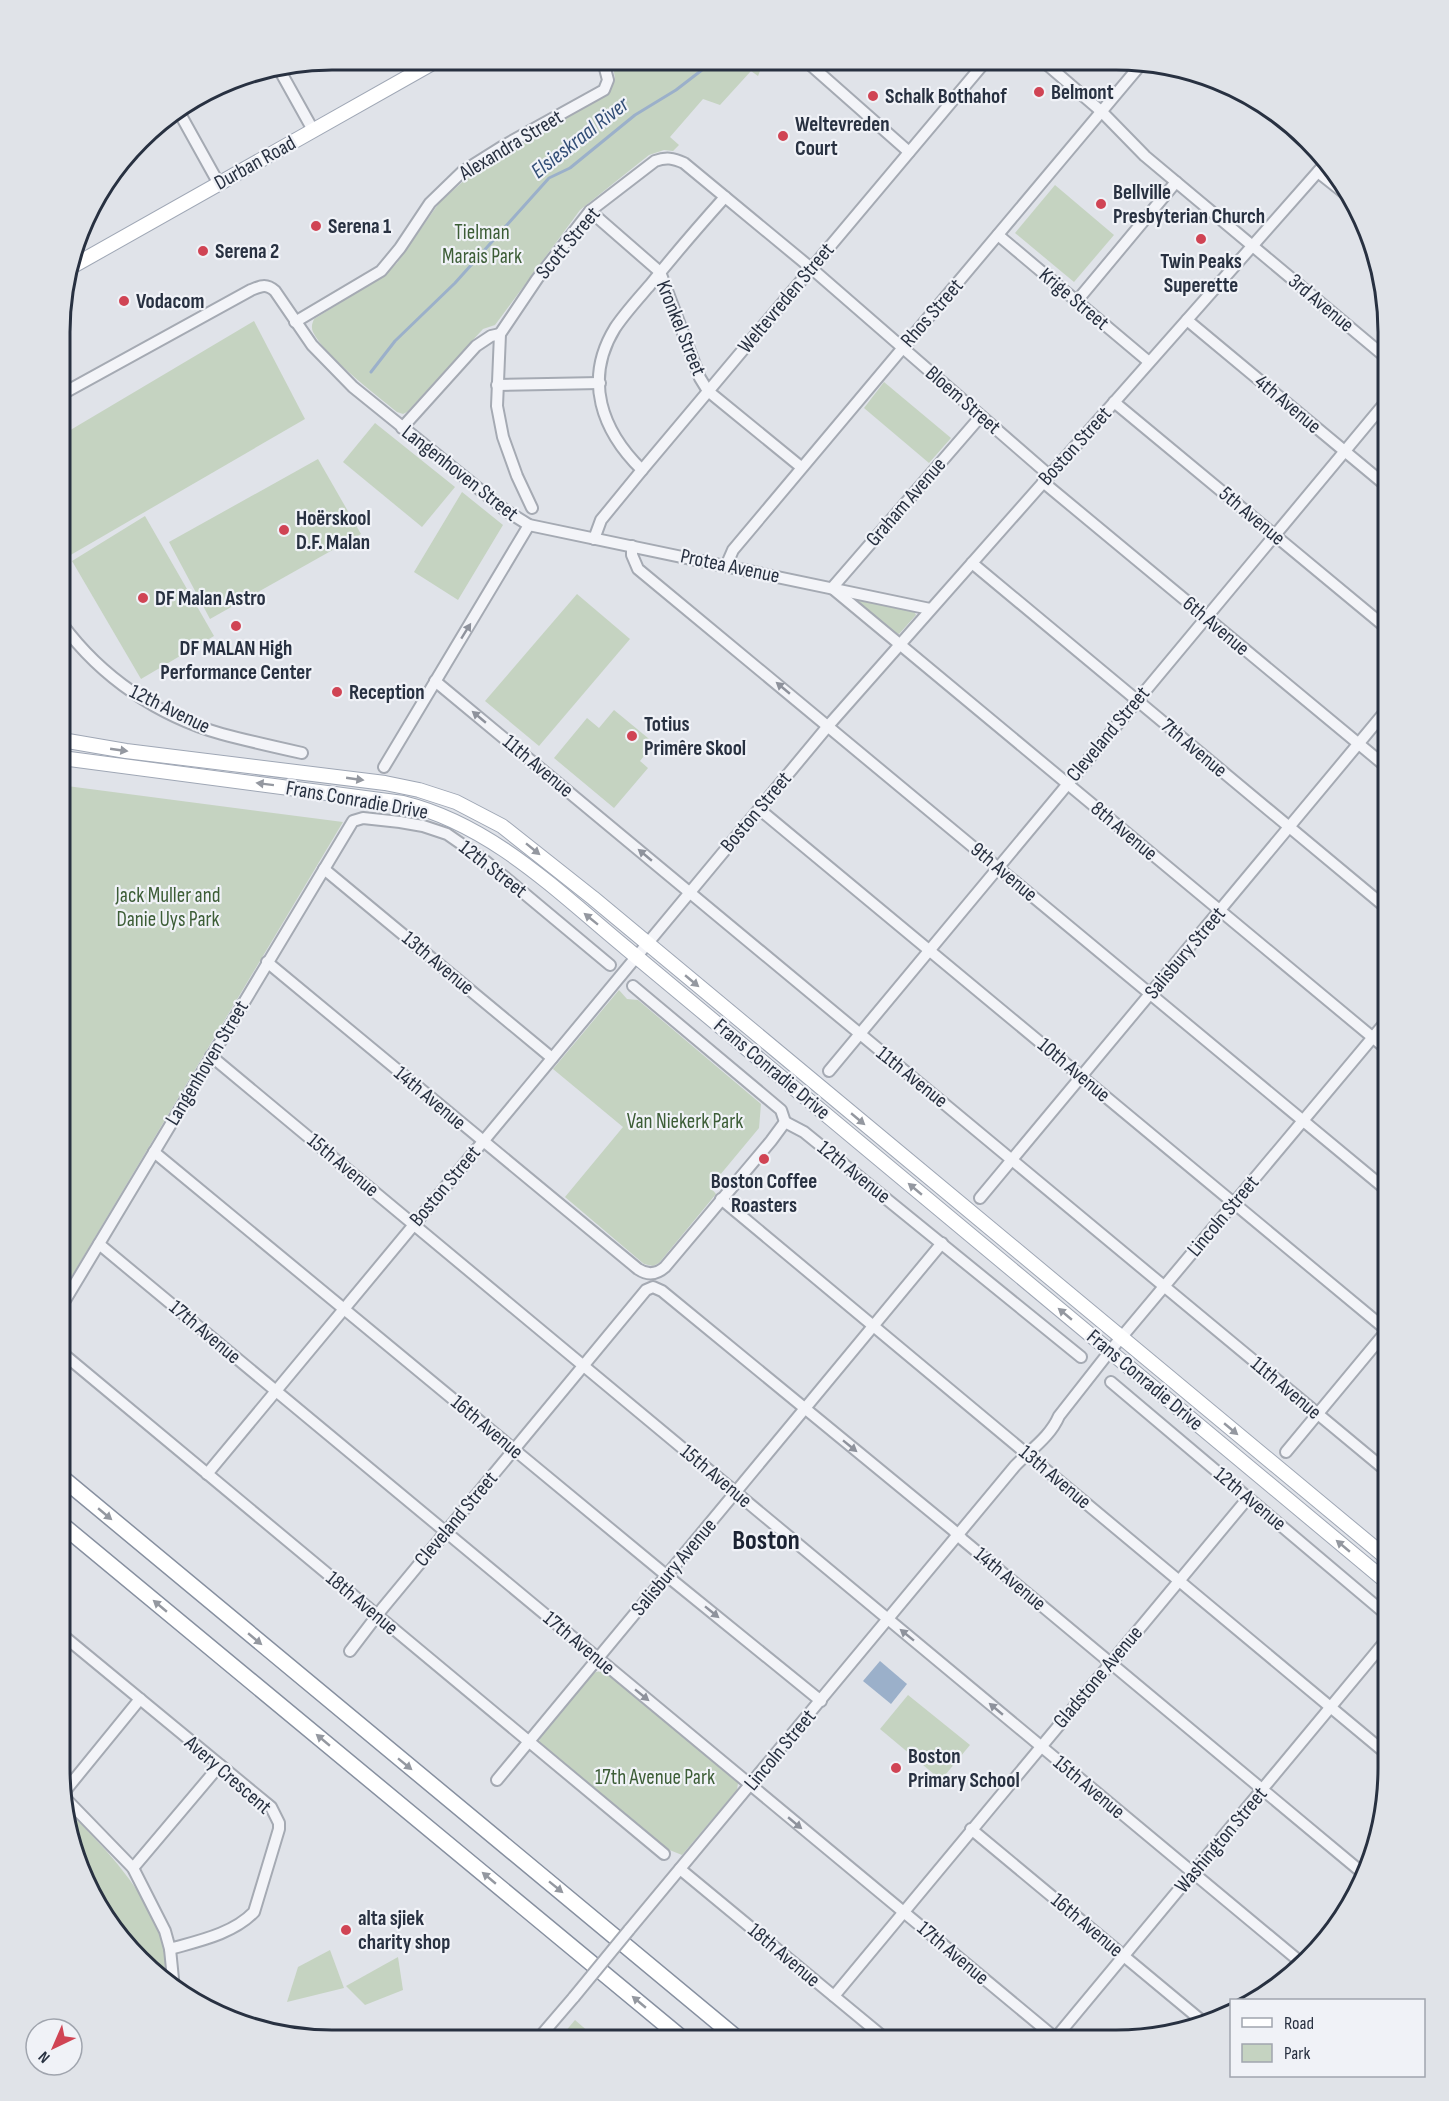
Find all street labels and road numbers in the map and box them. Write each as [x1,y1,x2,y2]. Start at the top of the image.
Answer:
street label: Alexandra Street [454,104,567,186]
street label: Durban Road [210,130,300,196]
street label: Scott Street [531,202,605,284]
street label: Weltevreden Street [733,238,839,358]
street label: Krige Street [1034,263,1114,335]
street label: 3rd Avenue [1283,268,1359,338]
street label: Rhos Street [895,274,969,352]
street label: Kronkel Street [651,277,711,379]
street label: Bloem Street [920,361,1006,439]
street label: 4th Avenue [1250,369,1326,439]
street label: Boston Street [1033,402,1117,490]
street label: Langenhoven Street [397,420,523,526]
street label: Graham Avenue [861,452,951,552]
street label: 5th Avenue [1214,481,1290,551]
street label: Protea Avenue [678,543,782,589]
street label: 6th Avenue [1178,591,1254,661]
street label: 12th Avenue [126,679,214,739]
street label: Cleveland Street [1061,681,1155,787]
street label: 7th Avenue [1156,713,1232,783]
street label: 11th Avenue [498,729,578,803]
street label: Boston Street [715,767,797,857]
street label: Frans Conradie Drive [284,775,430,825]
street label: 8th Avenue [1086,796,1162,866]
street label: 12th Street [454,835,532,903]
street label: 9th Avenue [966,837,1042,907]
street label: Salisbury Street [1139,902,1231,1004]
street label: 13th Avenue [397,926,479,1000]
street label: Langenhoven Street [160,996,254,1130]
street label: Frans Conradie Drive [709,1013,835,1125]
street label: 10th Avenue [1033,1033,1115,1107]
street label: 11th Avenue [871,1041,953,1113]
street label: 14th Avenue [389,1061,471,1135]
street label: 15th Avenue [302,1128,384,1202]
street label: 12th Avenue [813,1135,895,1209]
street label: Boston Street [404,1141,486,1231]
street label: Lincoln Street [1182,1170,1264,1262]
street label: 17th Avenue [164,1295,246,1369]
street label: Frans Conradie Drive [1082,1324,1208,1436]
street label: 11th Avenue [1246,1351,1326,1425]
street label: 16th Avenue [446,1390,528,1464]
street label: 15th Avenue [675,1439,757,1513]
street label: 13th Avenue [1014,1440,1096,1514]
street label: 12th Avenue [1209,1462,1291,1536]
street label: Cleveland Street [409,1466,503,1572]
street label: Salisbury Avenue [626,1513,722,1621]
street label: 14th Avenue [969,1542,1051,1616]
street label: 18th Avenue [321,1566,403,1640]
street label: 17th Avenue [538,1606,620,1680]
street label: Gladstone Avenue [1048,1621,1148,1733]
street label: Lincoln Street [739,1704,821,1796]
street label: Avery Crescent [179,1730,277,1819]
street label: 15th Avenue [1048,1750,1130,1824]
street label: Washington Street [1169,1782,1273,1898]
street label: 16th Avenue [1046,1888,1128,1962]
street label: 17th Avenue [912,1916,994,1990]
street label: 18th Avenue [743,1918,825,1992]

